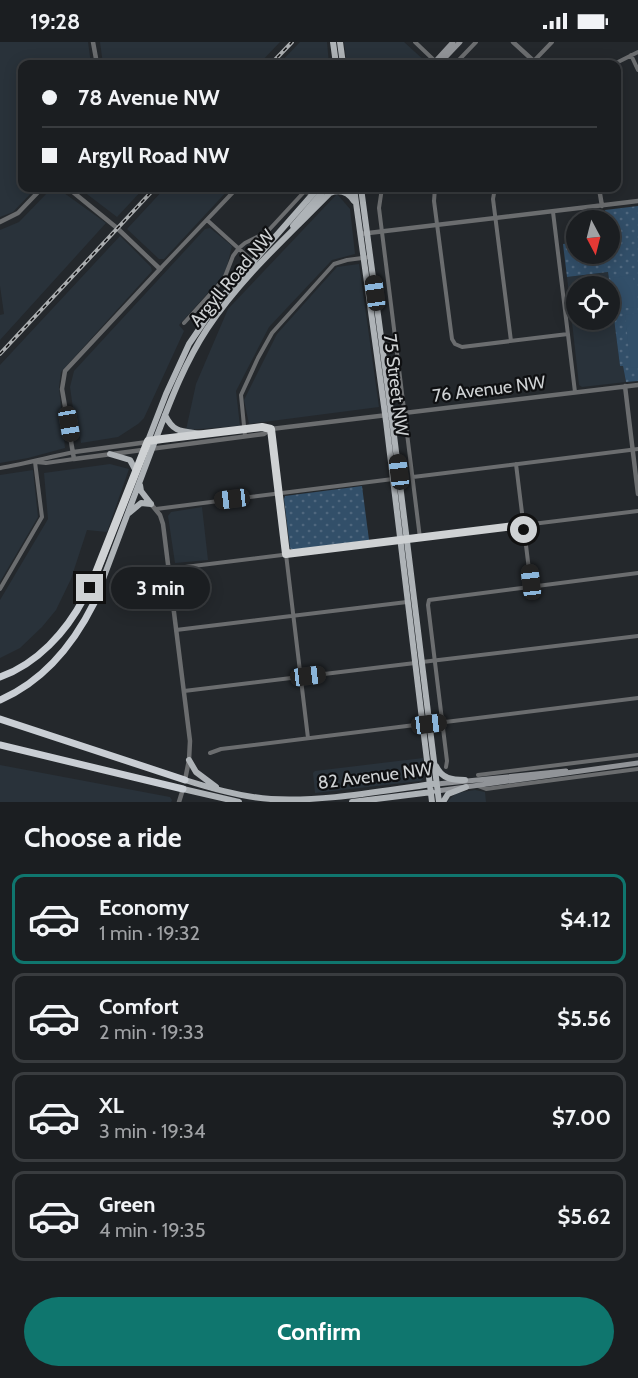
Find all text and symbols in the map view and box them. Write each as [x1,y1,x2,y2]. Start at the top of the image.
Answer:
text: 19:28 [30,8,80,35]
text: 78 Avenue NW [78,84,220,111]
text: Argyll Road NW [78,142,229,169]
north arrow [566,210,620,264]
map controls [566,210,620,330]
street label: Argyll Road NW [185,225,279,331]
car [364,274,386,312]
button: locate [566,276,620,330]
street label: 75 Street NW [379,333,413,437]
street label: 76 Avenue NW [431,371,547,407]
car [57,405,81,443]
car [388,453,410,491]
car [213,488,251,510]
route start [510,516,537,543]
car [520,563,542,601]
callout: 3 min [111,567,210,609]
route end [76,574,103,601]
text: 3 min [136,576,185,600]
car [289,665,327,687]
car [410,713,448,735]
street label: 82 Avenue NW [316,758,434,794]
text: Choose a ride [24,821,182,854]
icon: car [27,892,81,946]
text: Economy [99,894,189,921]
text: $4.12 [560,906,611,933]
text: 1 min · 19:32 [99,921,200,945]
icon: car [27,991,81,1045]
text: Comfort [99,993,178,1020]
text: $5.56 [557,1005,611,1032]
text: 2 min · 19:33 [99,1020,204,1044]
icon: car [27,1090,81,1144]
text: XL [99,1092,124,1119]
text: $7.00 [552,1104,611,1131]
text: 3 min · 19:34 [99,1119,205,1143]
icon: car [27,1189,81,1243]
text: Green [99,1191,155,1218]
text: $5.62 [558,1203,611,1230]
text: 4 min · 19:35 [99,1218,205,1242]
button: Confirm [24,1297,614,1366]

